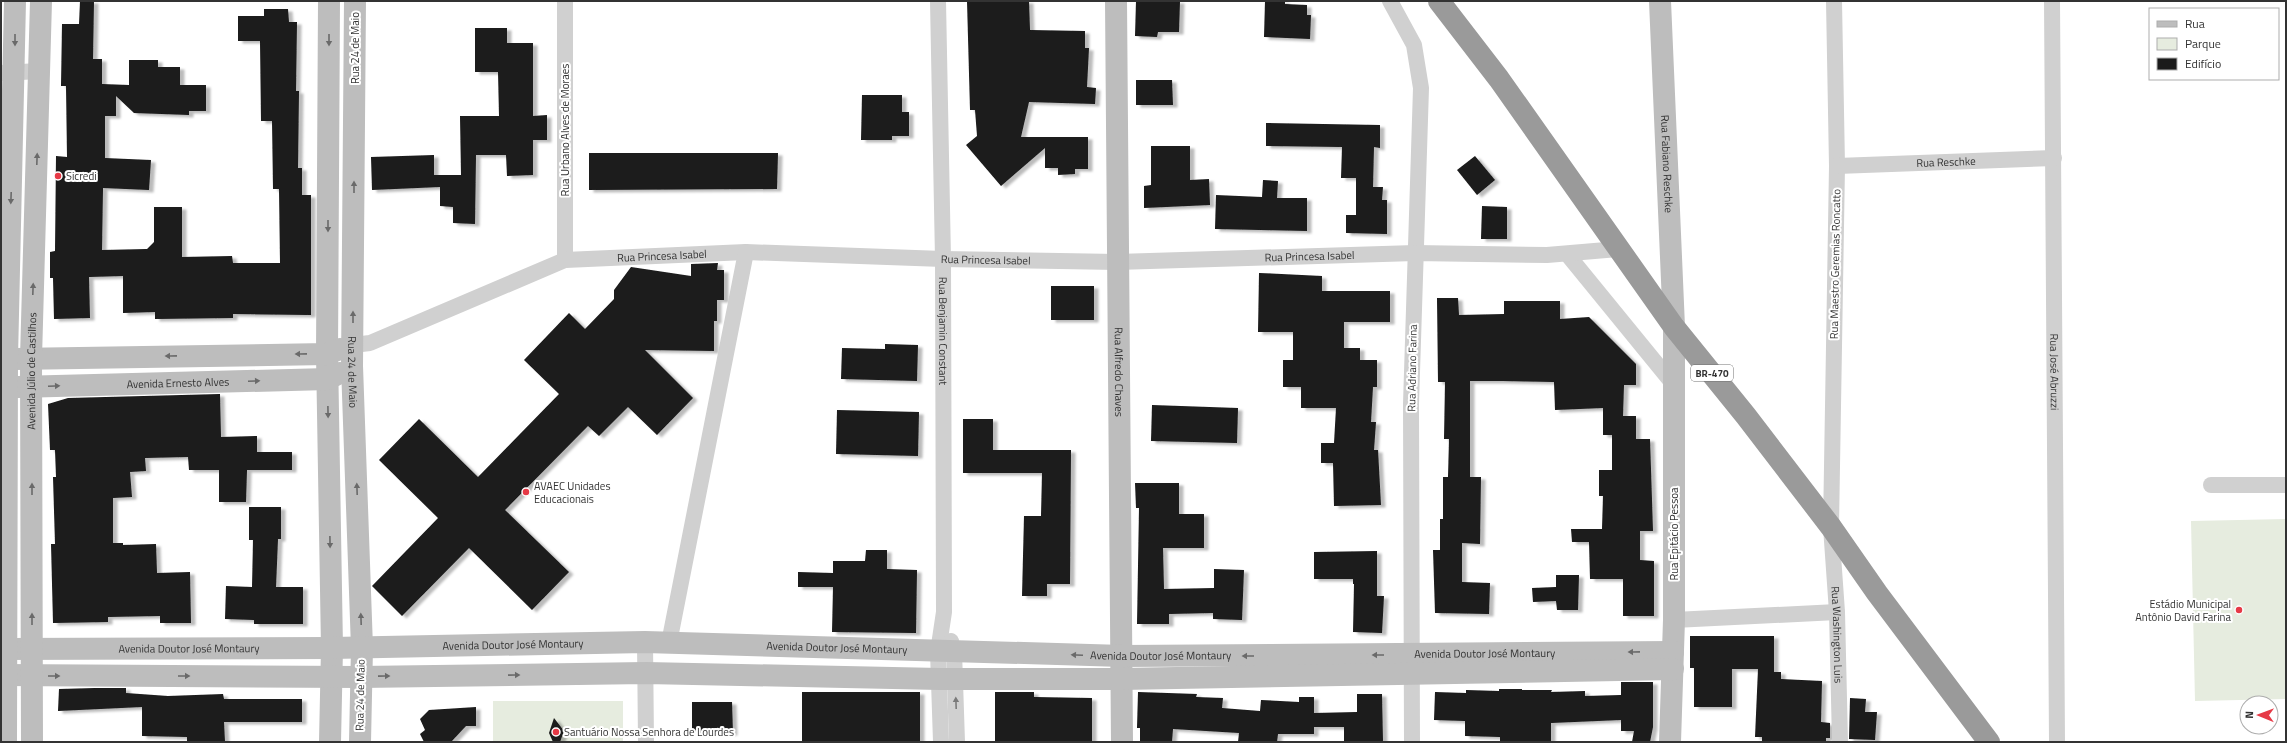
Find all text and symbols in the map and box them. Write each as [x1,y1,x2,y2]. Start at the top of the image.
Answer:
legend [2149,8,2279,80]
street label: Rua 24 de Maio [347,12,363,84]
text: Rua [2185,14,2205,33]
one-way arrow [12,34,18,47]
one-way arrow [326,34,332,47]
text: Parque [2185,34,2221,53]
text: Edifício [2185,54,2221,73]
street label: Rua Urbano Alves de Moraes [557,64,573,197]
street label: Rua Fabiano Reschke [1657,114,1677,214]
one-way arrow [34,152,40,165]
street label: Rua Reschke [1916,153,1976,171]
place label: Sicredi [66,168,97,184]
marker: Sicredi [53,171,63,181]
one-way arrow [351,180,357,193]
street label: Rua Maestro Geremias Roncatto [1826,189,1844,339]
one-way arrow [8,192,15,204]
one-way arrow [325,220,331,233]
street label: Rua Princesa Isabel [617,246,707,266]
street label: Rua Princesa Isabel [1264,247,1355,266]
street label: Rua Princesa Isabel [941,251,1031,269]
street label: Rua Benjamin Constant [935,277,951,385]
one-way arrow [30,282,36,295]
one-way arrow [350,310,356,323]
street label: Avenida Júlio de Castilhos [23,312,40,430]
street label: Rua Adriano Farina [1403,324,1421,412]
street label: Rua Alfredo Chaves [1111,327,1127,417]
street label: Rua José Abruzzi [2046,333,2063,411]
street label: Rua 24 de Maio [344,336,361,408]
one-way arrow [294,351,307,357]
one-way arrow [164,353,177,359]
road number: BR-470 [1691,365,1733,381]
street label: Avenida Ernesto Alves [126,374,230,392]
one-way arrow [248,378,261,384]
one-way arrow [48,383,61,389]
one-way arrow [325,406,331,419]
place label: AVAEC Unidades Educacionais [534,478,611,507]
one-way arrow [29,482,35,495]
one-way arrow [353,483,360,495]
marker: AVAEC Unidades Educacionais [521,487,531,497]
street label: Rua Epitácio Pessoa [1666,487,1682,581]
one-way arrow [327,536,333,549]
street label: Rua Washington Luis [1827,586,1847,684]
place label: Estádio Municipal Antônio David Farina [2135,596,2231,625]
marker: Estádio Municipal Antônio David Farina [2234,605,2244,615]
one-way arrow [29,612,35,625]
one-way arrow [358,612,364,625]
street label: Avenida Doutor José Montaury [442,635,584,654]
street label: Avenida Doutor José Montaury [766,638,908,658]
street label: Avenida Doutor José Montaury [118,640,260,657]
street label: Avenida Doutor José Montaury [1414,645,1556,662]
street label: Avenida Doutor José Montaury [1090,647,1232,664]
one-way arrow [1627,649,1640,655]
one-way arrow [1070,652,1083,658]
one-way arrow [1371,652,1384,658]
one-way arrow [1241,653,1254,659]
street label: Rua 24 de Maio [351,659,369,731]
one-way arrow [508,672,521,678]
one-way arrow [48,673,61,679]
one-way arrow [178,673,191,679]
one-way arrow [378,673,390,680]
north arrow [2239,695,2279,735]
one-way arrow [952,697,959,709]
text: N [2241,711,2257,719]
place label: Santuário Nossa Senhora de Lourdes [564,724,734,740]
marker: Santuário Nossa Senhora de Lourdes [551,727,561,737]

